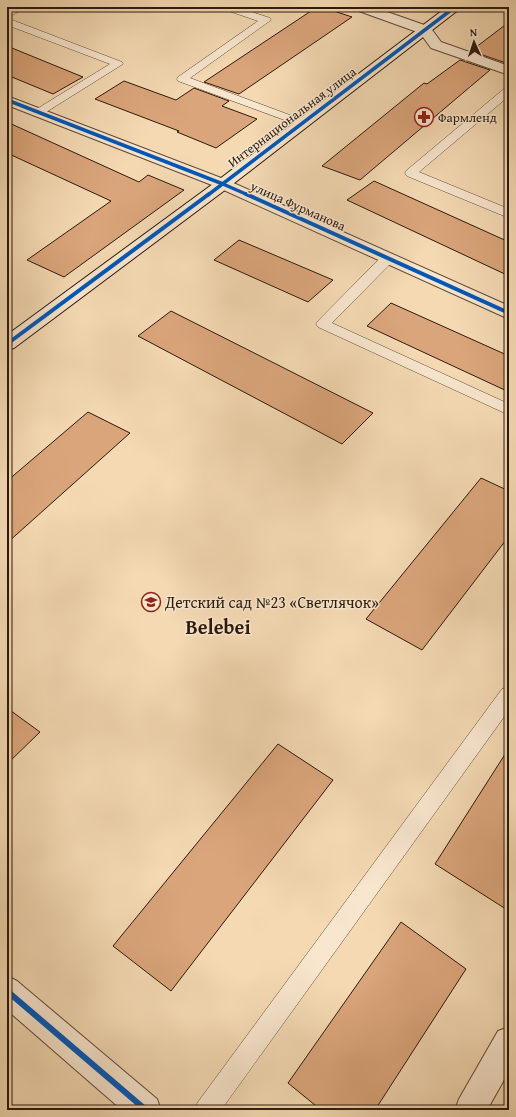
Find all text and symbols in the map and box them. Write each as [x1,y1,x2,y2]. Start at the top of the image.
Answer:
north arrow [454,22,494,62]
text: N [469,24,478,40]
street label: Интернациональная улица [224,62,361,172]
pharmacy icon: Фармленд [413,106,435,128]
place label: Фармленд [438,108,497,127]
street label: улица Фурманова [247,176,349,236]
place label: Детский сад №23 «Светлячок» [164,590,379,614]
school or university icon: Детский сад №23 «Светлячок» [140,591,162,613]
district label: Belebei [185,612,251,641]

